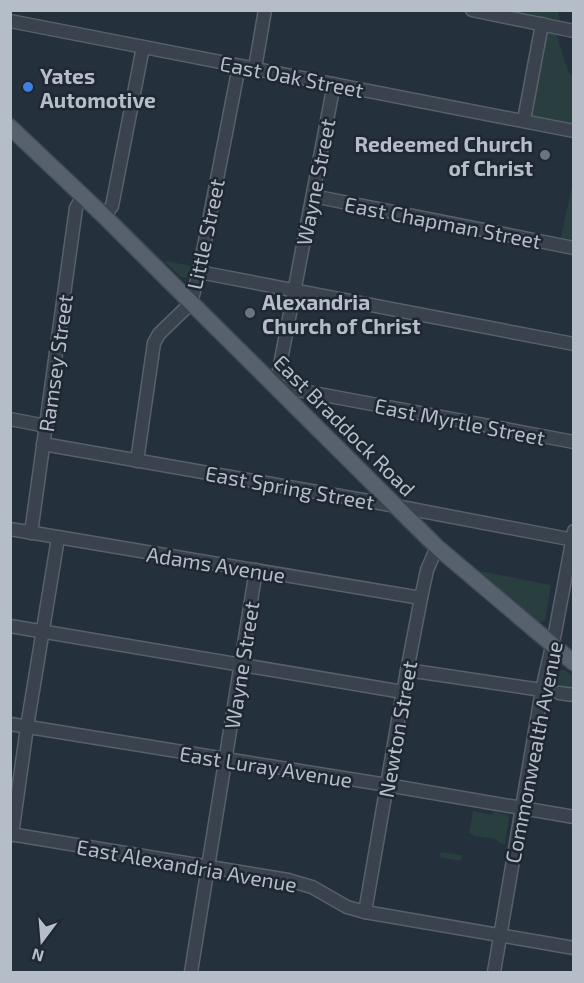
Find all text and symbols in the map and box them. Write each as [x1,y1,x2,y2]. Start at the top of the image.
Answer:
street label: East Oak Street [218,50,366,102]
place label: Yates Automotive [40,63,156,112]
marker: Yates Automotive [21,80,35,94]
street label: Wayne Street [290,116,340,248]
place label: Redeemed Church of Christ [355,131,533,180]
marker: Redeemed Church of Christ [538,148,552,162]
street label: Little Street [181,176,229,292]
street label: East Chapman Street [343,191,543,253]
place label: Alexandria Church of Christ [262,289,421,338]
street label: Ramsey Street [33,293,77,433]
marker: Alexandria Church of Christ [243,306,257,320]
street label: East Braddock Road [269,349,421,501]
street label: East Myrtle Street [373,392,547,450]
street label: East Spring Street [204,460,376,514]
street label: Adams Avenue [145,541,287,587]
street label: Wayne Street [219,599,263,731]
street label: Commonwealth Avenue [499,639,567,865]
street label: Newton Street [373,659,421,799]
street label: East Luray Avenue [178,740,354,792]
street label: East Alexandria Avenue [75,833,299,897]
north arrow [12,911,72,971]
text: N [30,945,46,967]

